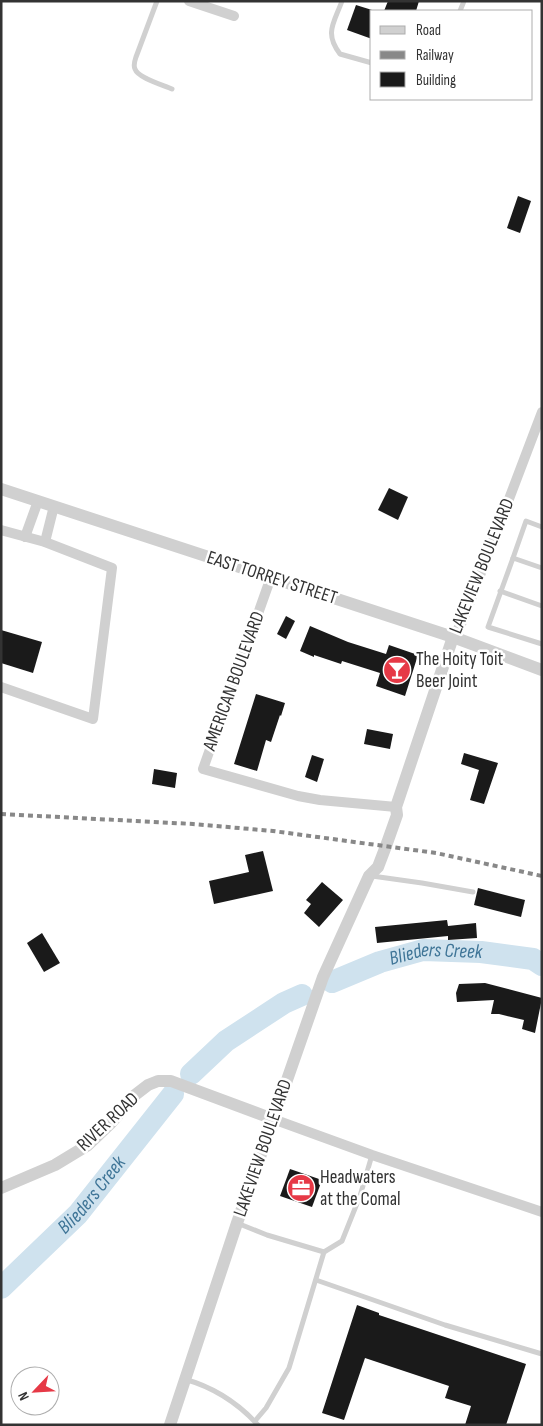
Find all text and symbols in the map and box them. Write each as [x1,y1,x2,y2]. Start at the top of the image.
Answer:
legend [370,10,533,100]
text: Road [416,21,441,40]
text: Railway [416,46,454,65]
text: Building [416,71,456,90]
street label: LAKEVIEW BOULEVARD [444,495,520,637]
street label: EAST TORREY STREET [204,546,340,610]
street label: AMERICAN BOULEVARD [198,608,270,755]
place label: The Hoity Toit Beer Joint [416,648,503,693]
bar icon: The Hoity Toit Beer Joint [382,655,412,685]
water label: Blieders Creek [386,938,483,971]
street label: LAKEVIEW BOULEVARD [229,1076,297,1220]
street label: RIVER ROAD [72,1088,144,1156]
water label: Blieders Creek [53,1151,131,1239]
place label: Headwaters at the Comal [320,1166,401,1211]
office icon: Headwaters at the Comal [286,1173,316,1203]
north arrow [10,1366,60,1416]
text: N [14,1389,33,1403]

